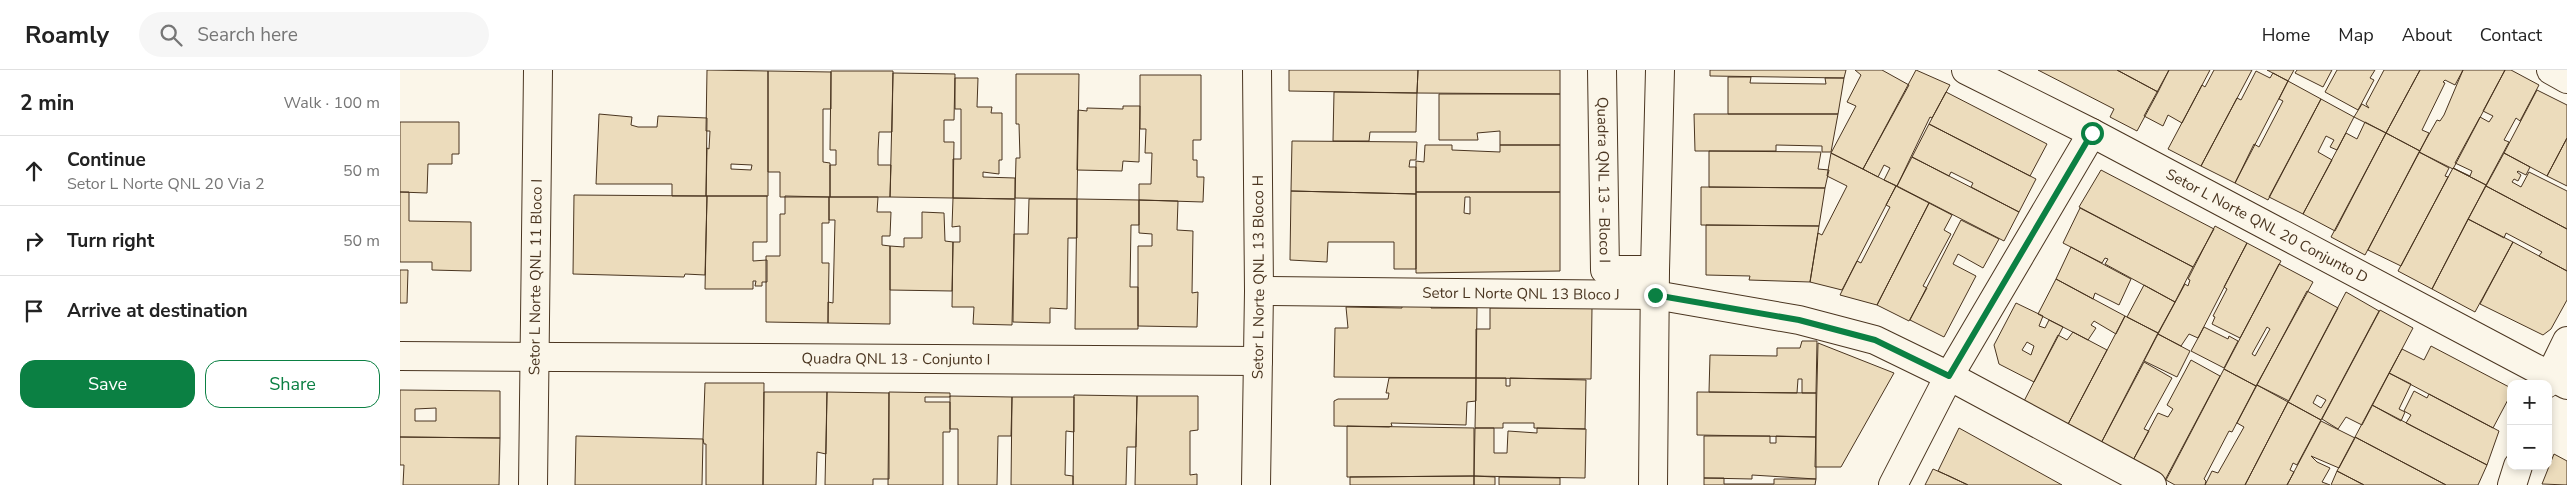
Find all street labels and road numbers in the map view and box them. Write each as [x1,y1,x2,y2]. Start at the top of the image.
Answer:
street label: Quadra QNL 13 - Bloco I [1592,97,1615,263]
street label: Setor L Norte QNL 20 Conjunto D [2162,164,2372,288]
street label: Setor L Norte QNL 13 Bloco H [1248,175,1269,379]
street label: Setor L Norte QNL 11 Bloco I [524,179,547,375]
street label: Setor L Norte QNL 13 Bloco J [1422,283,1620,305]
street label: Quadra QNL 13 - Conjunto I [802,348,990,369]

